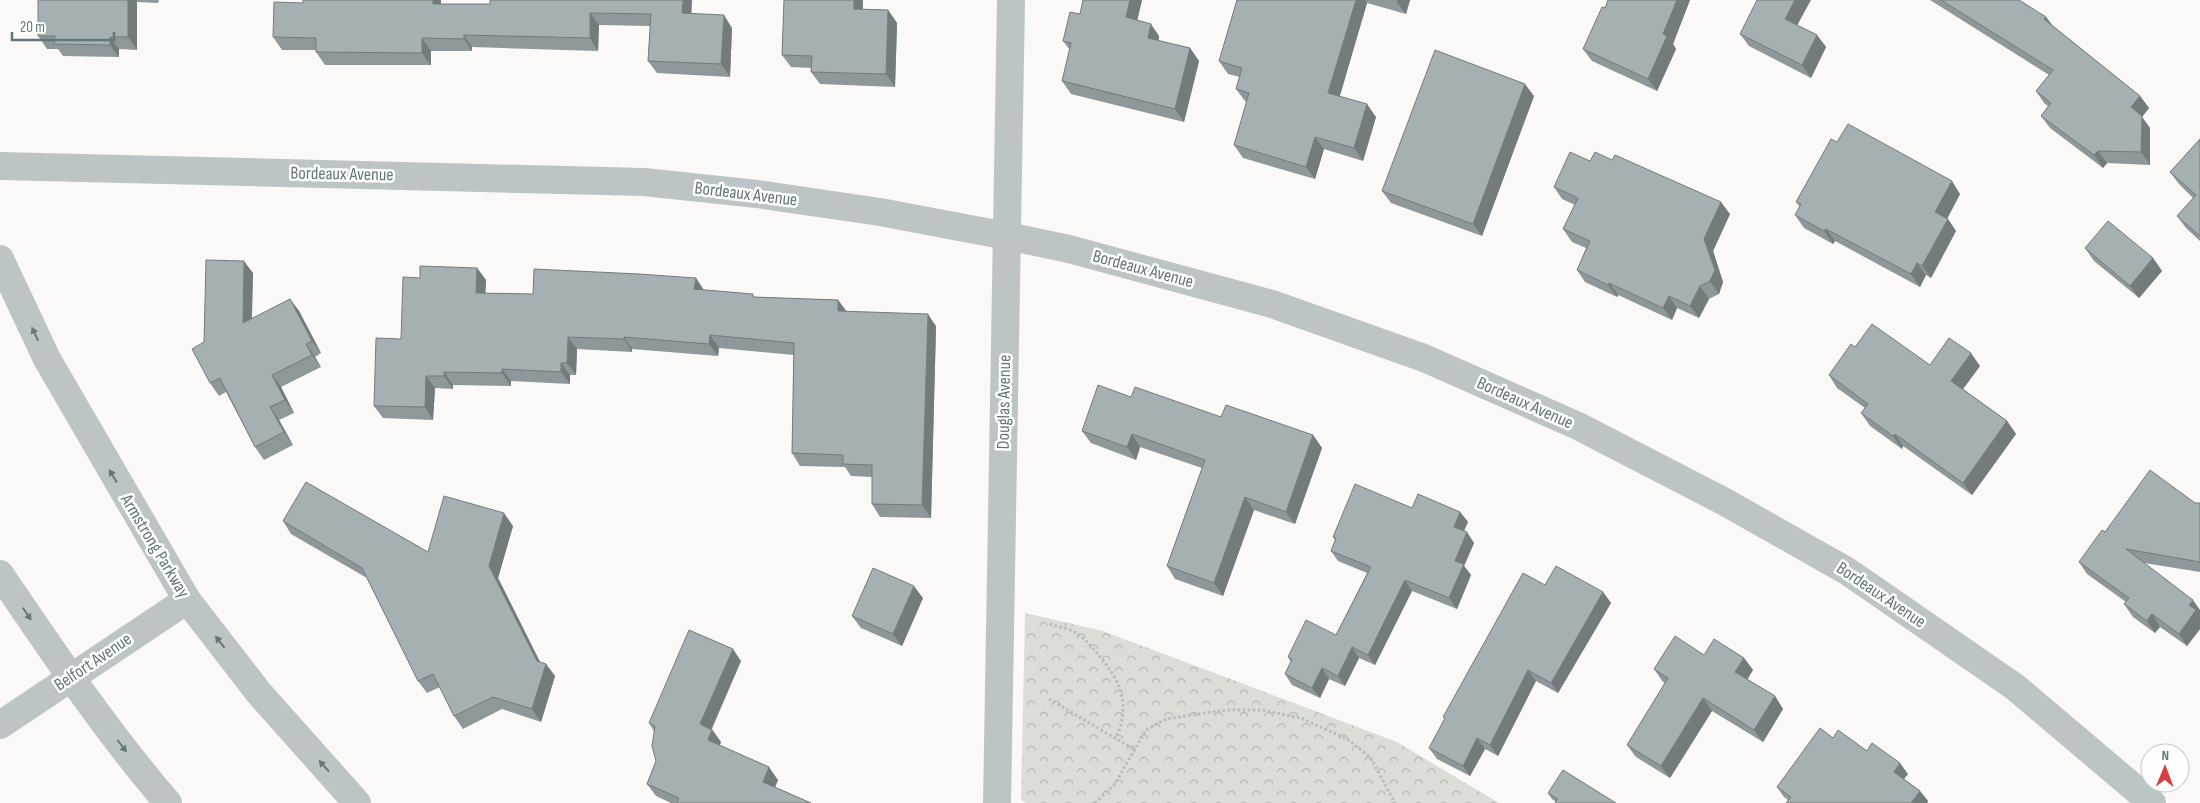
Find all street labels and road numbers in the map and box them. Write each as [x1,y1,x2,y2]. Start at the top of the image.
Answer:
street label: Bordeaux Avenue [290,163,394,185]
street label: Bordeaux Avenue [694,177,798,211]
street label: Bordeaux Avenue [1090,246,1196,292]
street label: Douglas Avenue [993,354,1015,450]
street label: Bordeaux Avenue [1474,372,1576,434]
street label: Armstrong Parkway [115,490,194,602]
street label: Bordeaux Avenue [1832,557,1930,633]
street label: Belfort Avenue [50,629,136,695]

